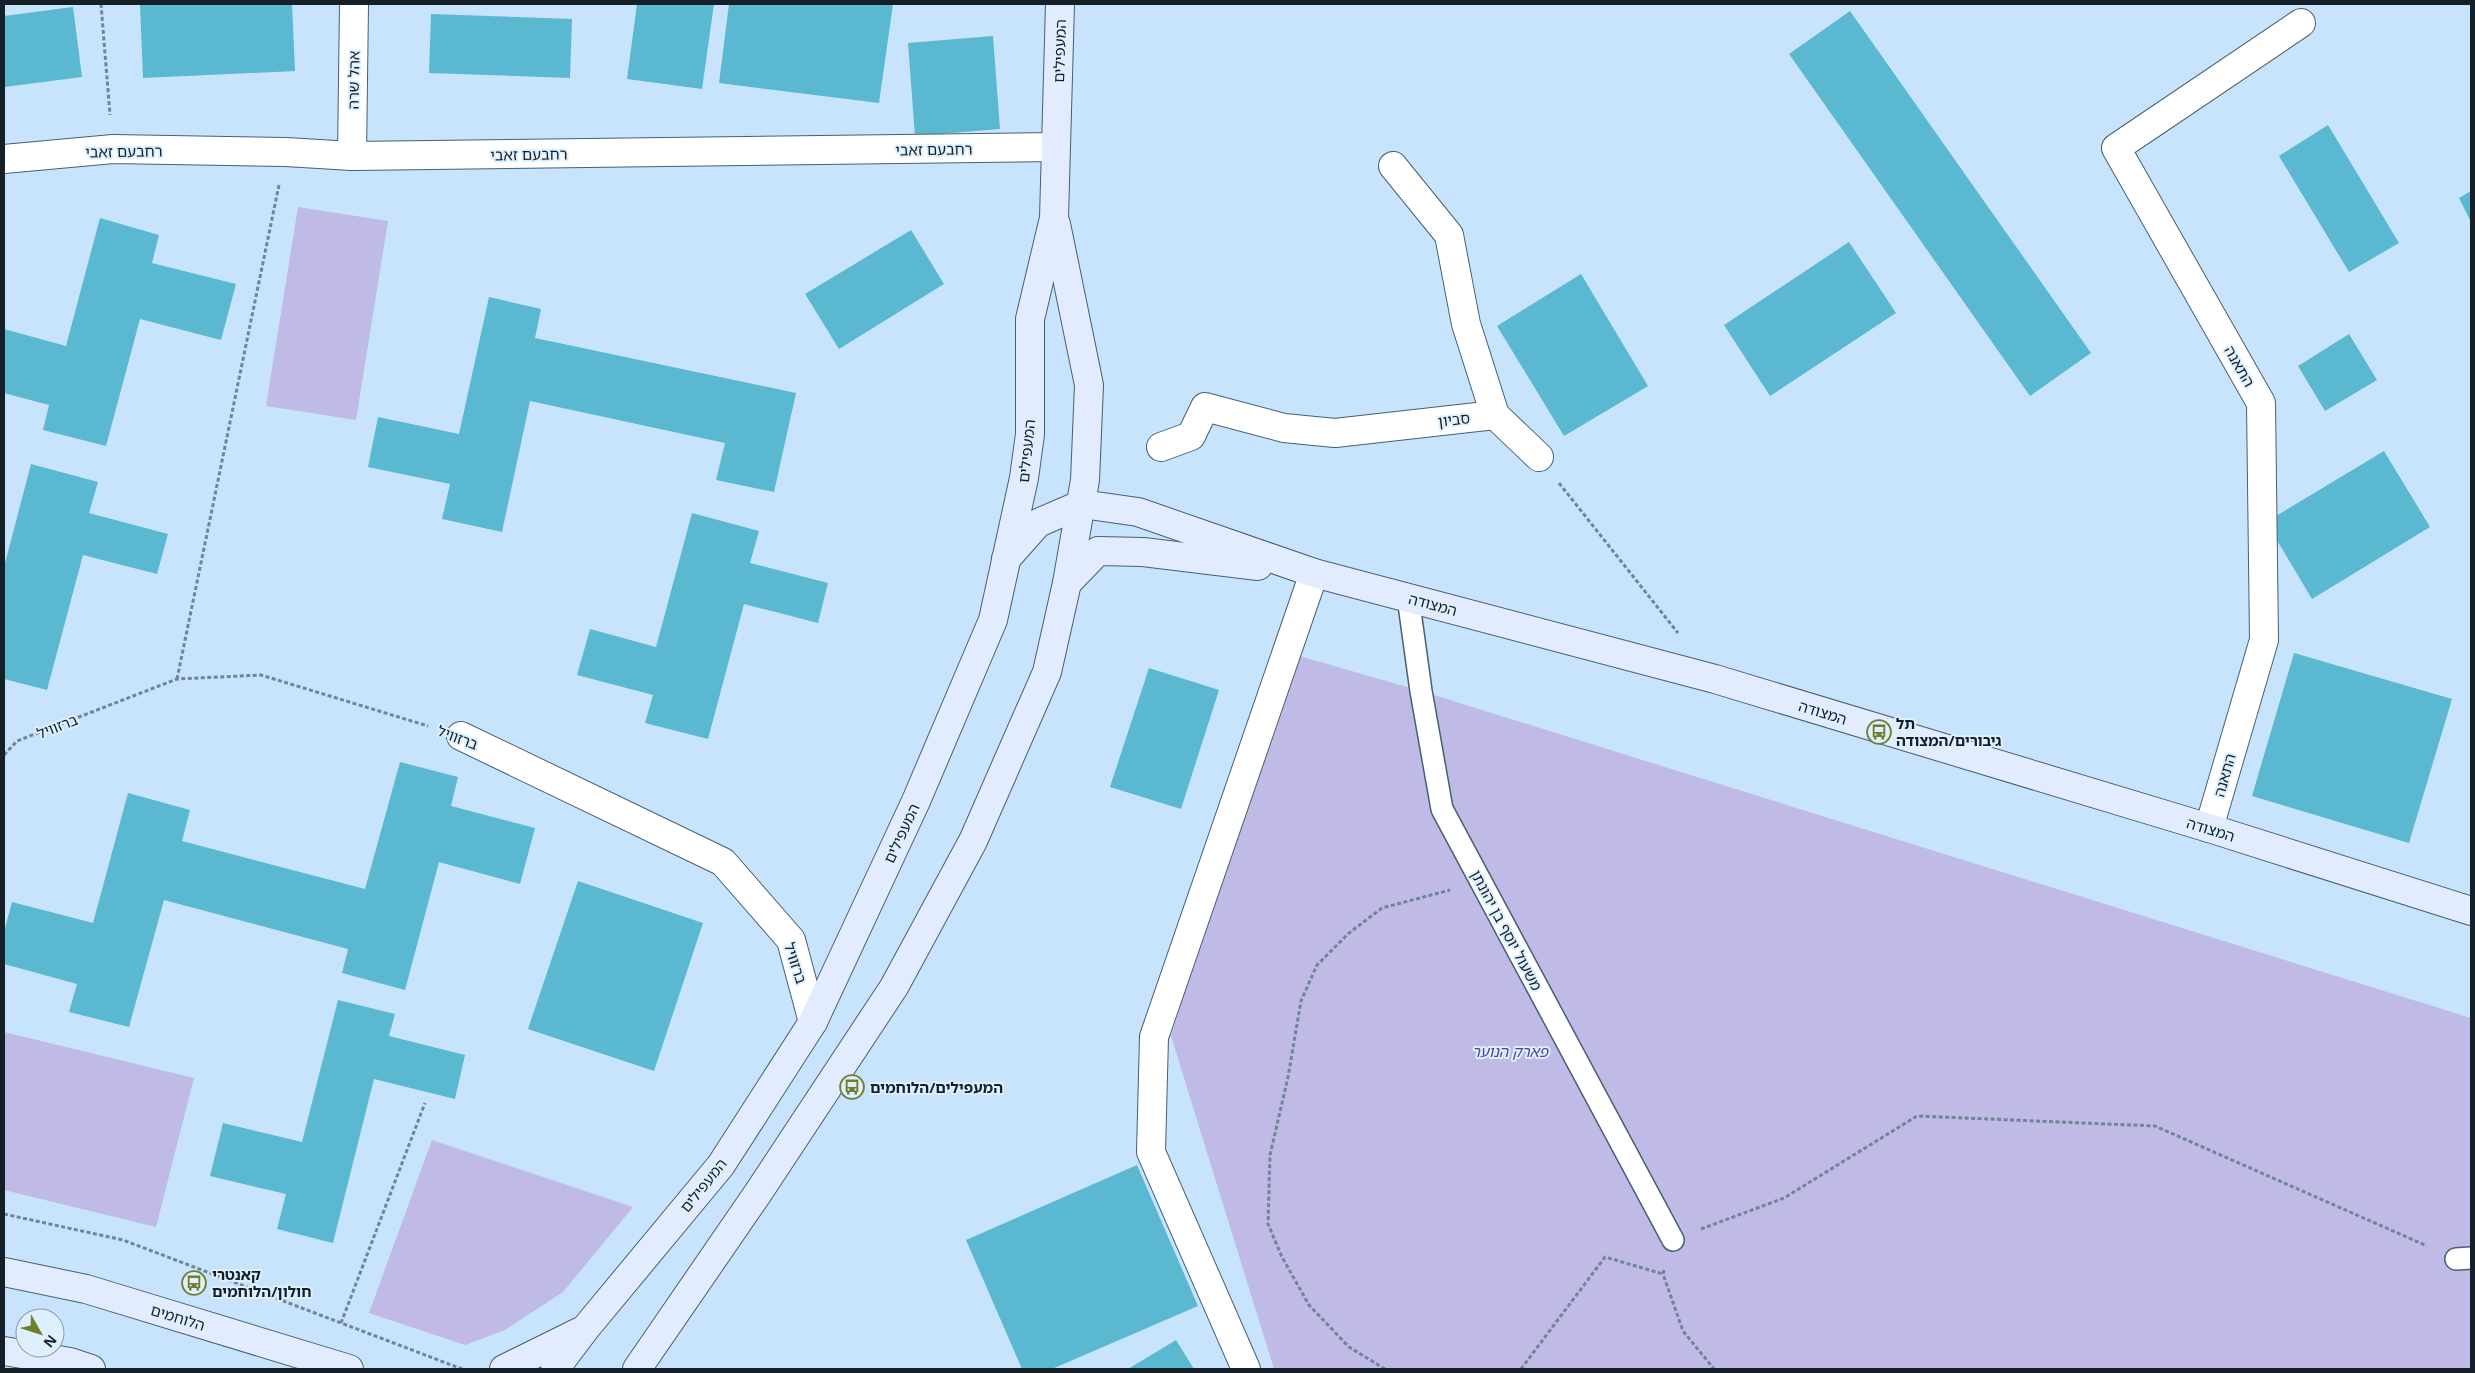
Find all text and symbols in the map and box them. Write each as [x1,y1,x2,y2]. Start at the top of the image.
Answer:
street label: המעפילים [1048,19,1070,83]
street label: אהל שרה [342,50,364,110]
street label: רחבעם זאבי [895,138,973,160]
street label: רחבעם זאבי [85,140,163,162]
street label: רחבעם זאבי [490,143,568,165]
street label: התאנה [2220,342,2260,390]
street label: סביון [1437,407,1471,431]
street label: המעפילים [1013,418,1039,484]
street label: המצודה [1407,588,1459,620]
street label: המצודה [1796,695,1850,729]
street label: ברזוויל [34,709,81,743]
place label: תל גיבורים/המצודה [1896,713,2001,750]
bus stop icon: תל גיבורים/המצודה [1866,719,1892,745]
street label: ברזוויל [435,720,482,754]
street label: התאנה [2208,751,2240,799]
street label: המעפילים [878,800,924,866]
street label: המצודה [2184,812,2238,846]
street label: משעול יוסף בן יהונתן [1467,866,1547,994]
street label: ברזוויל [780,940,812,987]
park label: פארק הנוער [1472,1041,1549,1061]
bus stop icon: המעפילים/הלוחמים [839,1074,865,1100]
place label: המעפילים/הלוחמים [870,1077,1003,1097]
street label: המעפילים [675,1154,731,1216]
place label: קאנטרי חולון/הלוחמים [212,1264,311,1301]
bus stop icon: קאנטרי חולון/הלוחמים [181,1270,207,1296]
street label: הלוחמים [148,1299,208,1335]
north arrow [15,1308,65,1358]
text: N [40,1331,61,1352]

